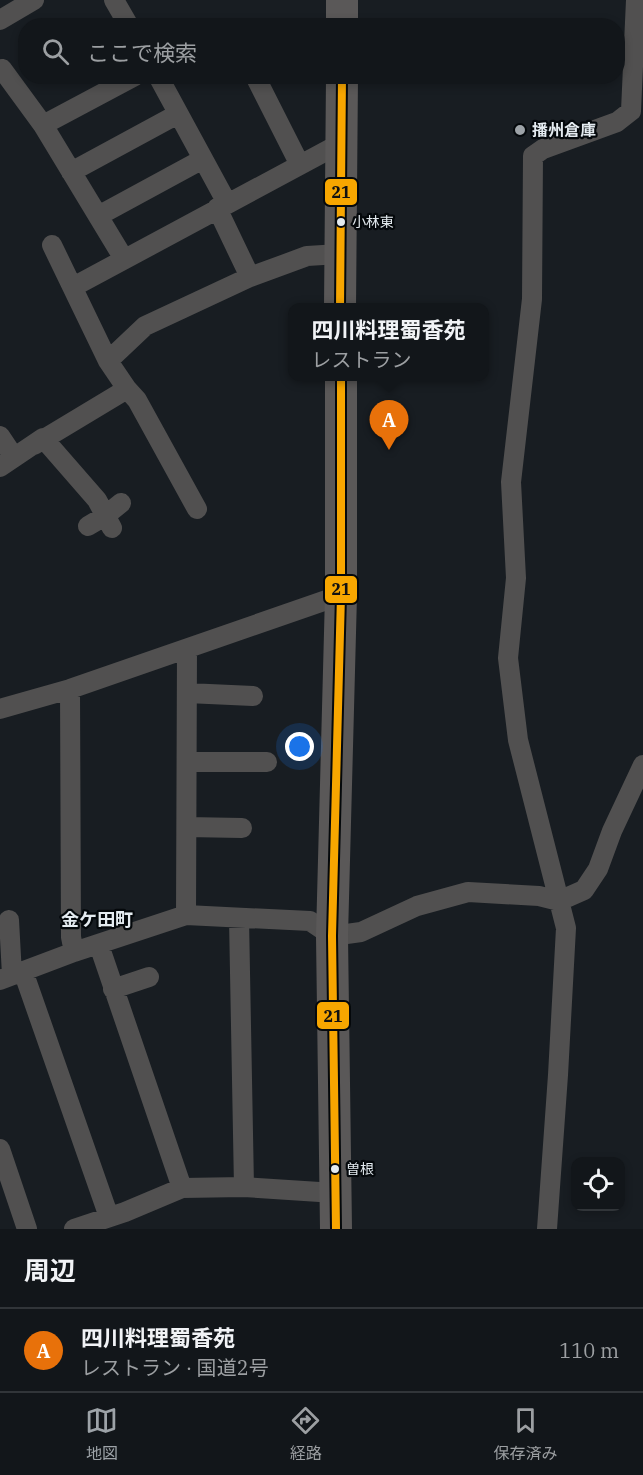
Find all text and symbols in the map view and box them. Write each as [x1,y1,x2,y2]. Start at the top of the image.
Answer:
search box [18,18,625,84]
icon: search [39,35,72,68]
text: ここで検索 [87,38,197,67]
place label: 播州倉庫 [532,120,596,140]
marker: 播州倉庫 [513,123,527,137]
line badge: 21 [324,178,358,206]
text: 21 [331,182,351,202]
place label: 小林東 [352,213,394,231]
marker: 小林東 [335,216,347,228]
popup [288,303,489,381]
text: 四川料理蜀香苑 [311,315,466,344]
text: レストラン [311,346,411,373]
pin: A [370,400,408,450]
line badge: 21 [324,575,358,604]
text: 21 [331,579,351,599]
your location [285,732,314,761]
district label: 金ケ田町 [61,908,133,931]
line badge: 21 [316,1001,350,1030]
text: 21 [323,1006,343,1026]
map controls [571,1157,625,1211]
button: locate [571,1157,625,1211]
place label: 曽根 [346,1160,374,1178]
marker: 曽根 [329,1163,341,1175]
text: 周辺 [24,1253,76,1287]
text: 四川料理蜀香苑 [81,1323,235,1352]
text: A [37,1337,50,1364]
text: 110 m [559,1337,619,1364]
text: レストラン · 国道2号 [81,1354,269,1381]
tab: 地図 [85,1404,118,1464]
tab: 経路 [289,1404,322,1464]
tab: 保存済み [493,1404,557,1464]

